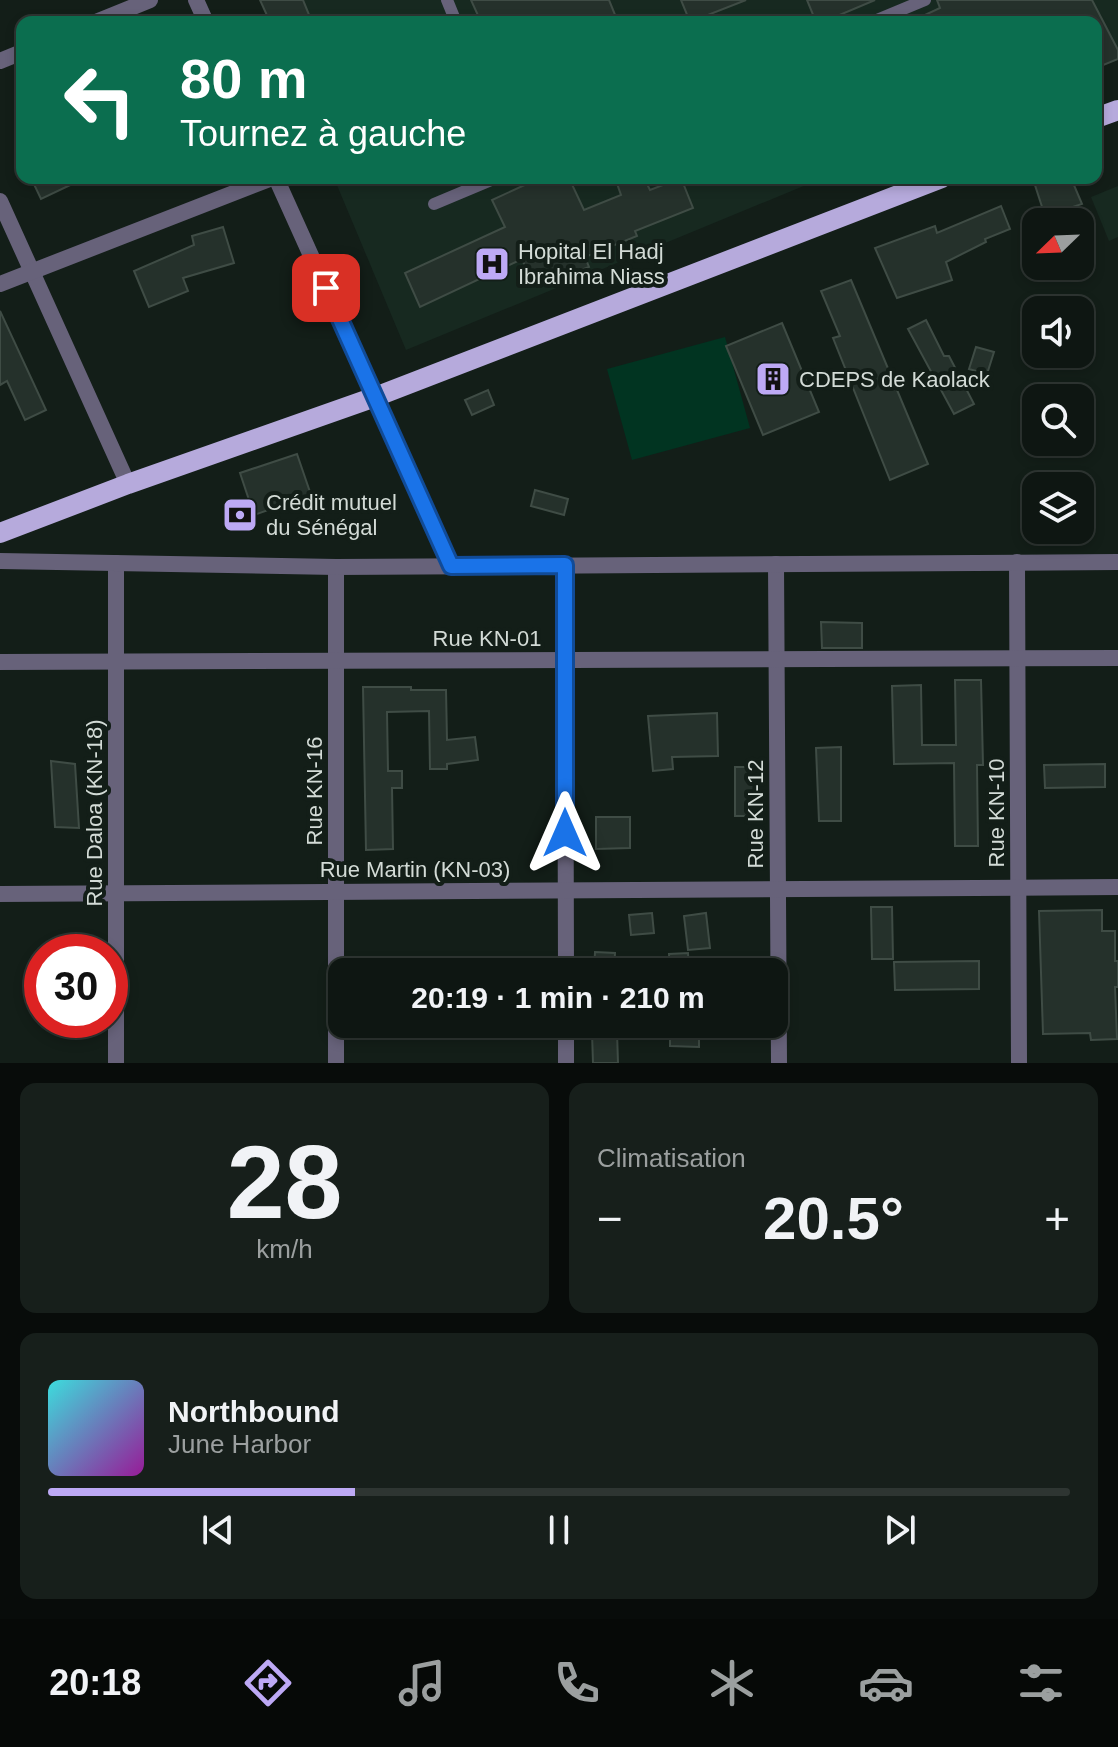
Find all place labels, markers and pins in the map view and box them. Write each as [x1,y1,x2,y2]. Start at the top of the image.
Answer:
place label: Hopital El Hadj Ibrahima Niass [518,239,665,289]
hospital icon: Hopital El Hadj Ibrahima Niass [473,245,511,283]
pin [292,254,360,322]
building icon: CDEPS de Kaolack [754,360,792,398]
place label: CDEPS de Kaolack [799,367,991,392]
place label: Crédit mutuel du Sénégal [266,490,397,540]
bank icon: Crédit mutuel du Sénégal [221,496,259,534]

